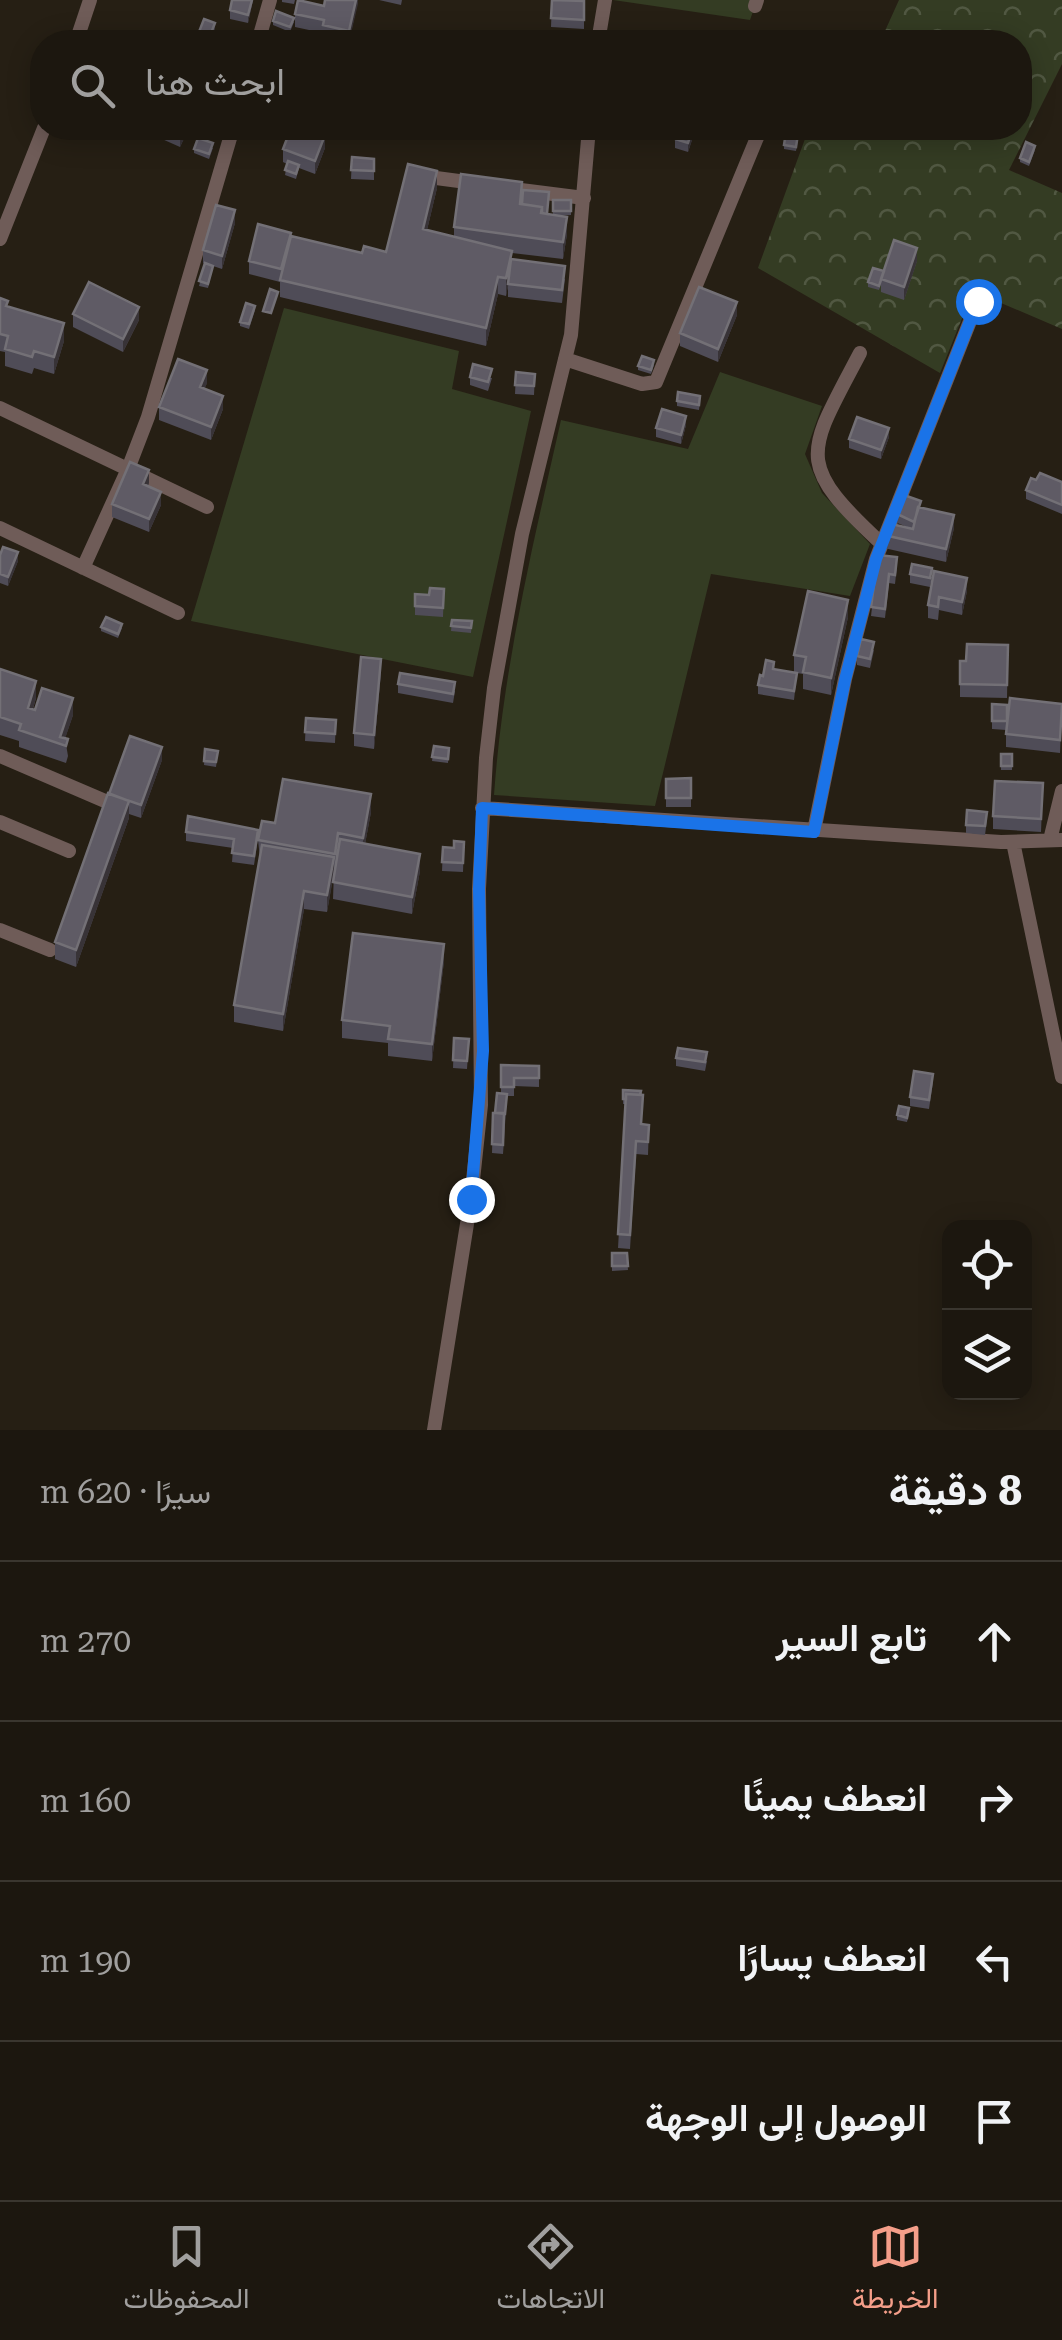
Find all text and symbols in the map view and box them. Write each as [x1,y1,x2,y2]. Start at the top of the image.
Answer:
search box [30,30,1032,140]
icon: search [65,58,120,113]
text: ابحث هنا [145,60,285,104]
route start [956,279,1002,325]
route end [449,1177,495,1223]
map controls [942,1220,1032,1400]
button: locate [942,1220,1032,1310]
button: layers [942,1310,1032,1400]
text: 8 دقيقة [889,1466,1022,1515]
text: سيرًا · 620 m [40,1473,211,1511]
icon: ahead [967,1614,1022,1669]
text: تابع السير [776,1616,927,1660]
text: 270 m [40,1622,131,1660]
icon: right [967,1774,1022,1829]
text: انعطف يمينًا [742,1776,927,1820]
text: 160 m [40,1782,131,1820]
icon: left [967,1934,1022,1989]
text: انعطف يسارًا [738,1936,927,1980]
text: 190 m [40,1942,131,1980]
icon: arrive [967,2094,1022,2149]
text: الوصول إلى الوجهة [645,2096,927,2140]
tab: المحفوظات [123,2219,250,2323]
tab: الاتجاهات [496,2219,605,2323]
tab: الخريطة [852,2219,939,2323]

